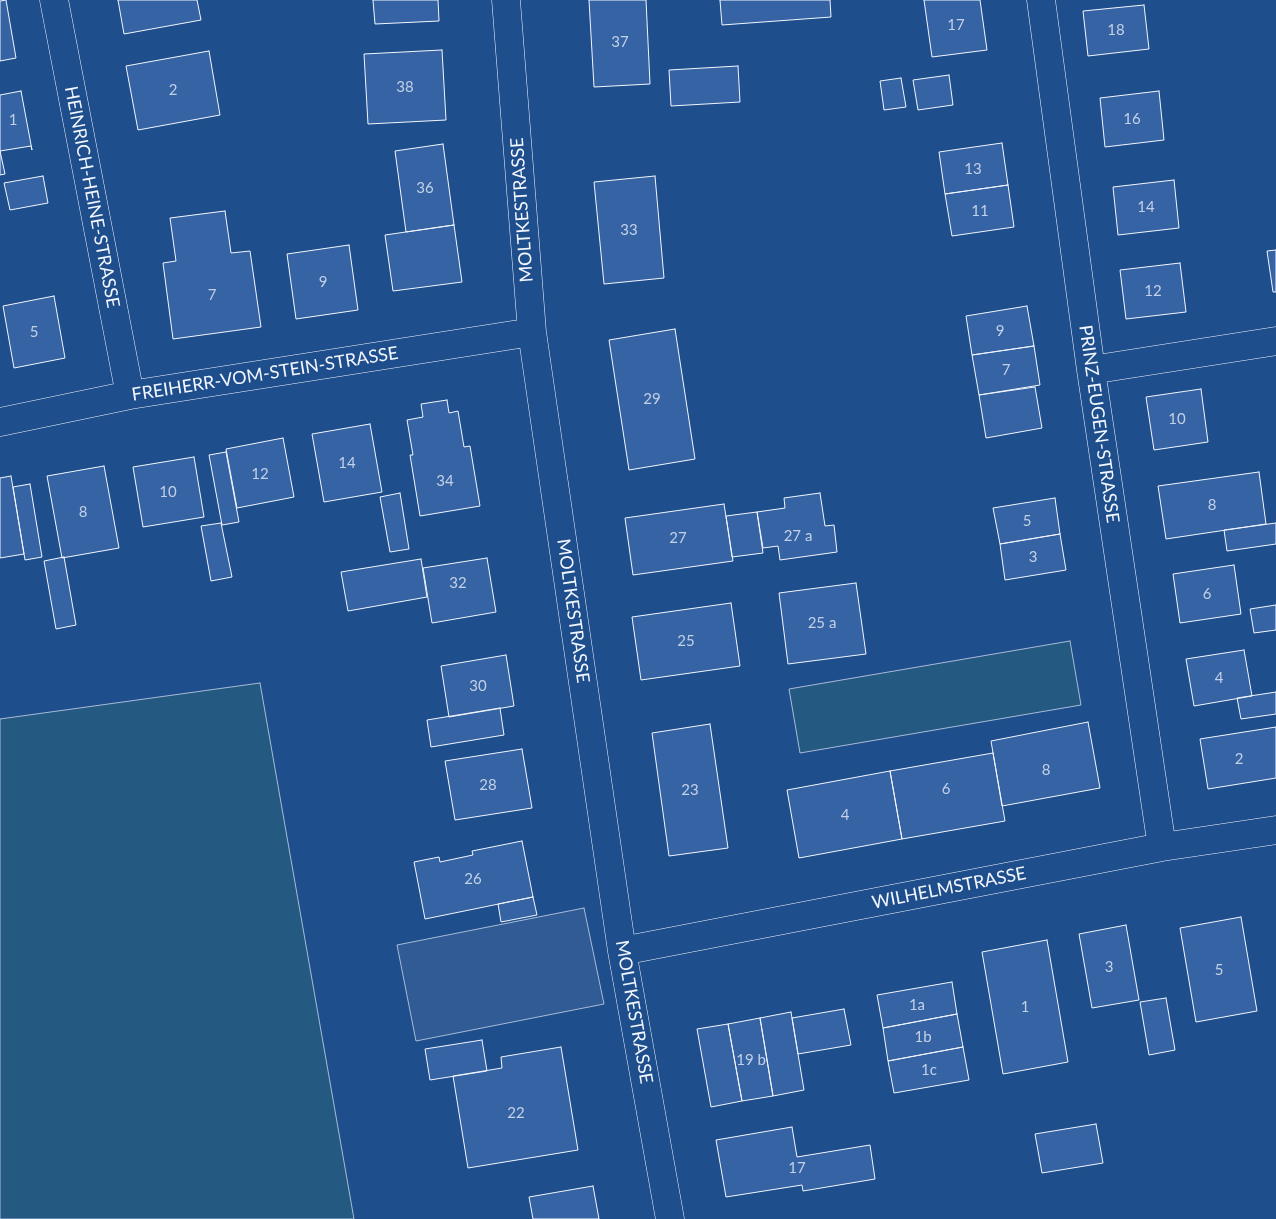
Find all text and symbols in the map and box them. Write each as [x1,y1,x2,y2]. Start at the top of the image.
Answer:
house number: 17 [947,16,965,34]
house number: 18 [1107,21,1125,39]
house number: 37 [611,33,629,51]
house number: 38 [396,78,414,96]
house number: 2 [169,81,177,99]
street label: HEINRICH-HEINE-STRASSE [60,84,124,310]
house number: 16 [1123,110,1141,128]
house number: 1 [9,111,17,129]
street label: MOLTKESTRASSE [506,137,538,283]
house number: 13 [964,160,982,178]
house number: 36 [416,179,434,197]
house number: 14 [1137,198,1155,216]
house number: 11 [971,202,989,220]
house number: 33 [620,221,638,239]
house number: 9 [319,273,327,291]
house number: 12 [1144,282,1162,300]
house number: 7 [208,286,216,304]
house number: 9 [996,322,1004,340]
house number: 5 [30,323,38,341]
street label: PRINZ-EUGEN-STRASSE [1074,324,1124,524]
street label: FREIHERR-VOM-STEIN-STRASSE [130,342,400,406]
house number: 7 [1002,361,1010,379]
house number: 29 [643,390,661,408]
house number: 10 [1168,410,1186,428]
house number: 14 [338,454,356,472]
house number: 12 [251,465,269,483]
house number: 34 [436,472,454,490]
house number: 10 [159,483,177,501]
house number: 8 [1208,496,1216,514]
house number: 8 [79,503,87,521]
house number: 5 [1023,512,1031,530]
house number: 27 a [784,527,812,545]
house number: 27 [669,529,687,547]
street label: MOLTKESTRASSE [552,538,594,684]
house number: 3 [1029,548,1037,566]
house number: 32 [449,574,467,592]
house number: 6 [1203,585,1211,603]
house number: 25 a [808,614,836,632]
house number: 25 [677,632,695,650]
house number: 4 [1215,669,1223,687]
house number: 30 [469,677,487,695]
house number: 2 [1235,750,1243,768]
house number: 8 [1042,761,1050,779]
house number: 28 [479,776,497,794]
house number: 6 [942,780,950,798]
house number: 23 [681,781,699,799]
house number: 4 [841,806,849,824]
street label: WILHELMSTRASSE [870,862,1028,914]
house number: 26 [464,870,482,888]
street label: MOLTKESTRASSE [611,939,657,1085]
house number: 3 [1105,958,1113,976]
house number: 5 [1215,961,1223,979]
house number: 1a [909,996,925,1014]
house number: 1 [1021,998,1029,1016]
house number: 1b [914,1028,932,1046]
house number: 19 b [736,1051,766,1069]
house number: 1c [921,1061,937,1079]
house number: 22 [507,1104,525,1122]
house number: 17 [788,1159,806,1177]

